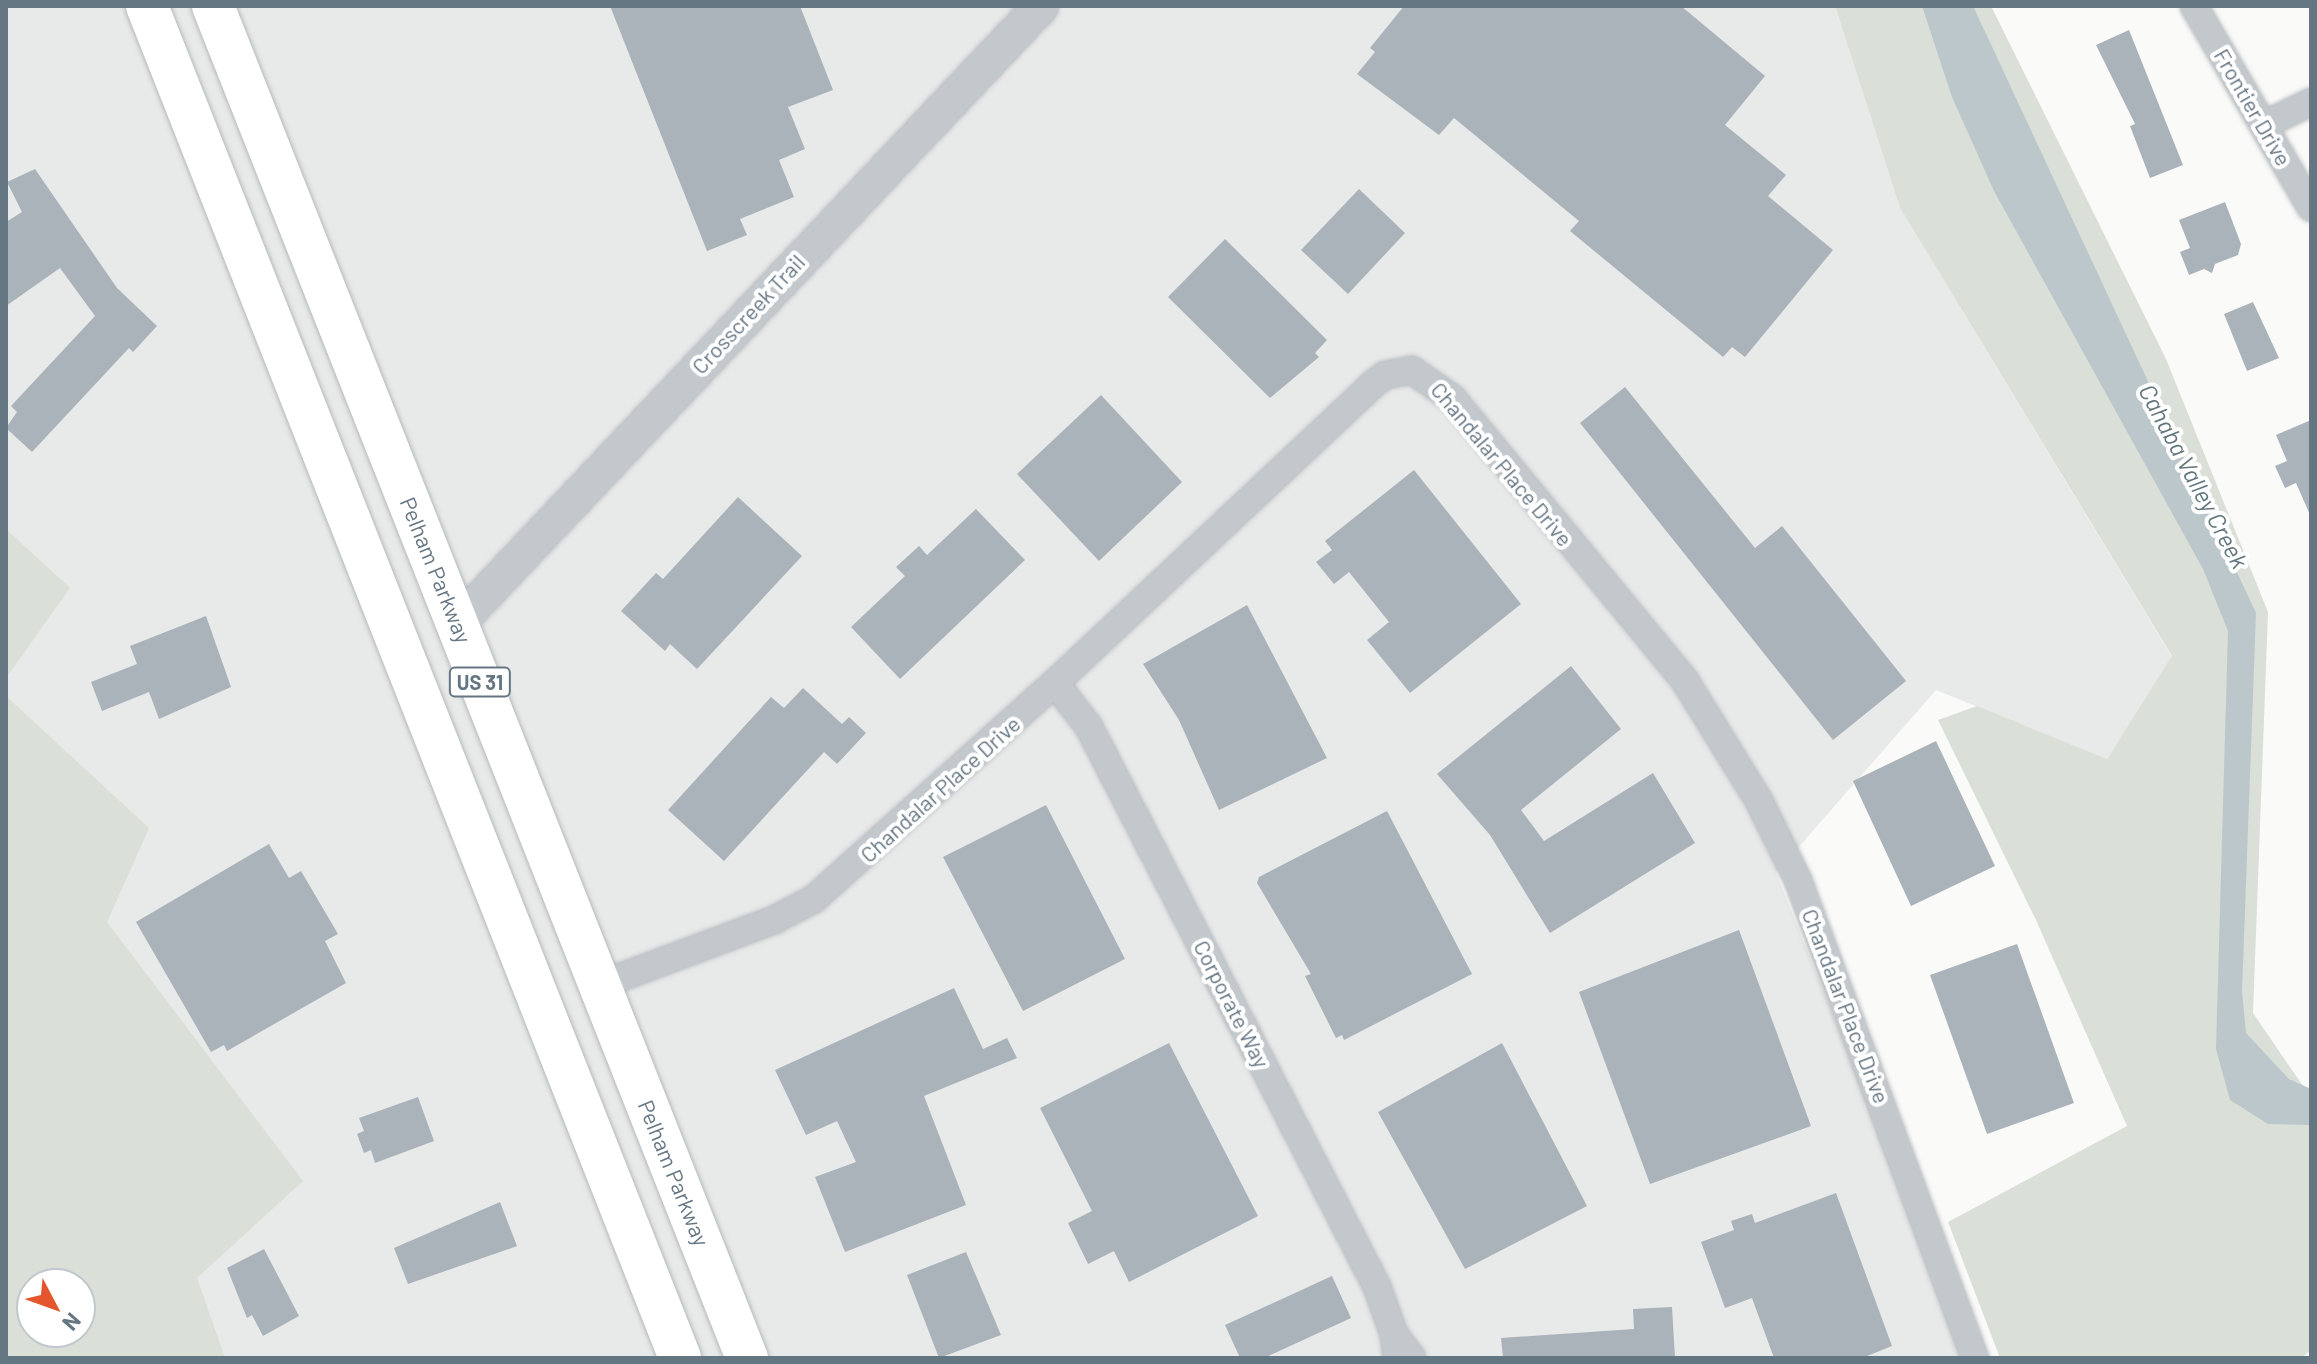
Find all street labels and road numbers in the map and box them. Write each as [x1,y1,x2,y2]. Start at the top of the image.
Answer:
street label: Frontier Drive [2209,44,2297,170]
street label: Crosscreek Trail [686,249,810,379]
street label: Chandalar Place Drive [1426,377,1578,551]
street label: Pelham Parkway [395,493,477,647]
road number: US 31 [448,666,512,698]
street label: Chandalar Place Drive [855,710,1025,868]
street label: Chandalar Place Drive [1797,905,1895,1107]
street label: Corporate Way [1189,936,1275,1072]
street label: Pelham Parkway [633,1096,715,1250]

